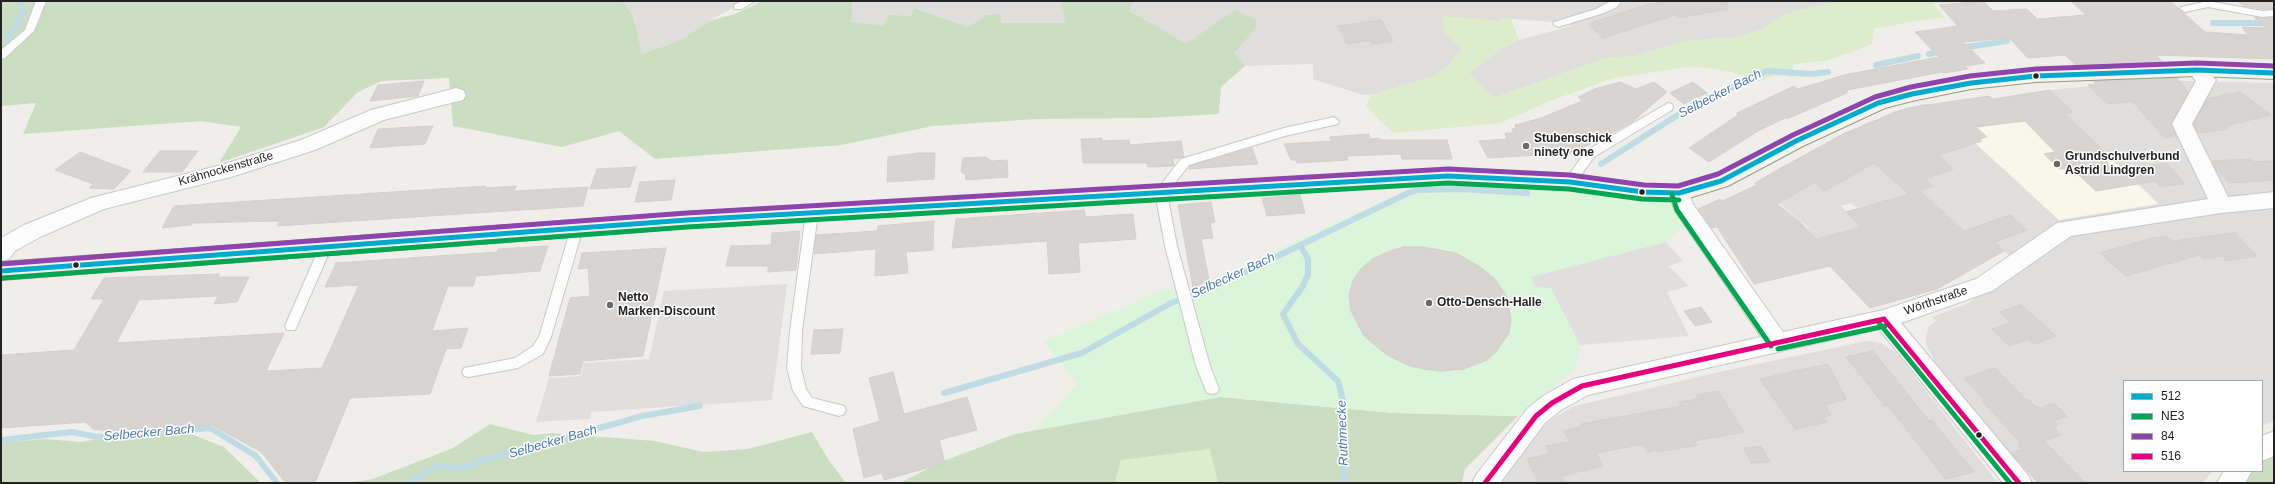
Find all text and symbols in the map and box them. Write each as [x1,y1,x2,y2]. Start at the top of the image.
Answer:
water label: Selbecker Bach [1676,66,1764,122]
unlabelled marker [2031,71,2041,81]
place label: Stubenschick ninety one [1534,132,1612,160]
marker: Stubenschick ninety one [1521,141,1531,151]
street label: Krähnockenstraße [177,149,275,189]
place label: Grundschulverbund Astrid Lindgren [2065,150,2180,178]
marker: Grundschulverbund Astrid Lindgren [2052,159,2062,169]
unlabelled marker [1637,187,1647,197]
water label: Selbecker Bach [1188,250,1278,302]
unlabelled marker [71,260,81,270]
street label: Wörthstraße [1902,283,1970,319]
place label: Netto Marken-Discount [618,291,715,319]
place label: Otto-Densch-Halle [1437,296,1542,310]
marker: Otto-Densch-Halle [1424,298,1434,308]
marker: Netto Marken-Discount [605,300,615,310]
legend [2123,380,2263,472]
text: 512 [2161,389,2181,403]
water label: Ruthmecke [1334,400,1352,466]
text: NE3 [2161,409,2184,423]
water label: Selbecker Bach [103,421,195,445]
water label: Selbecker Bach [507,422,599,462]
text: 84 [2161,429,2174,443]
unlabelled marker [1974,430,1984,440]
text: 516 [2161,449,2181,463]

